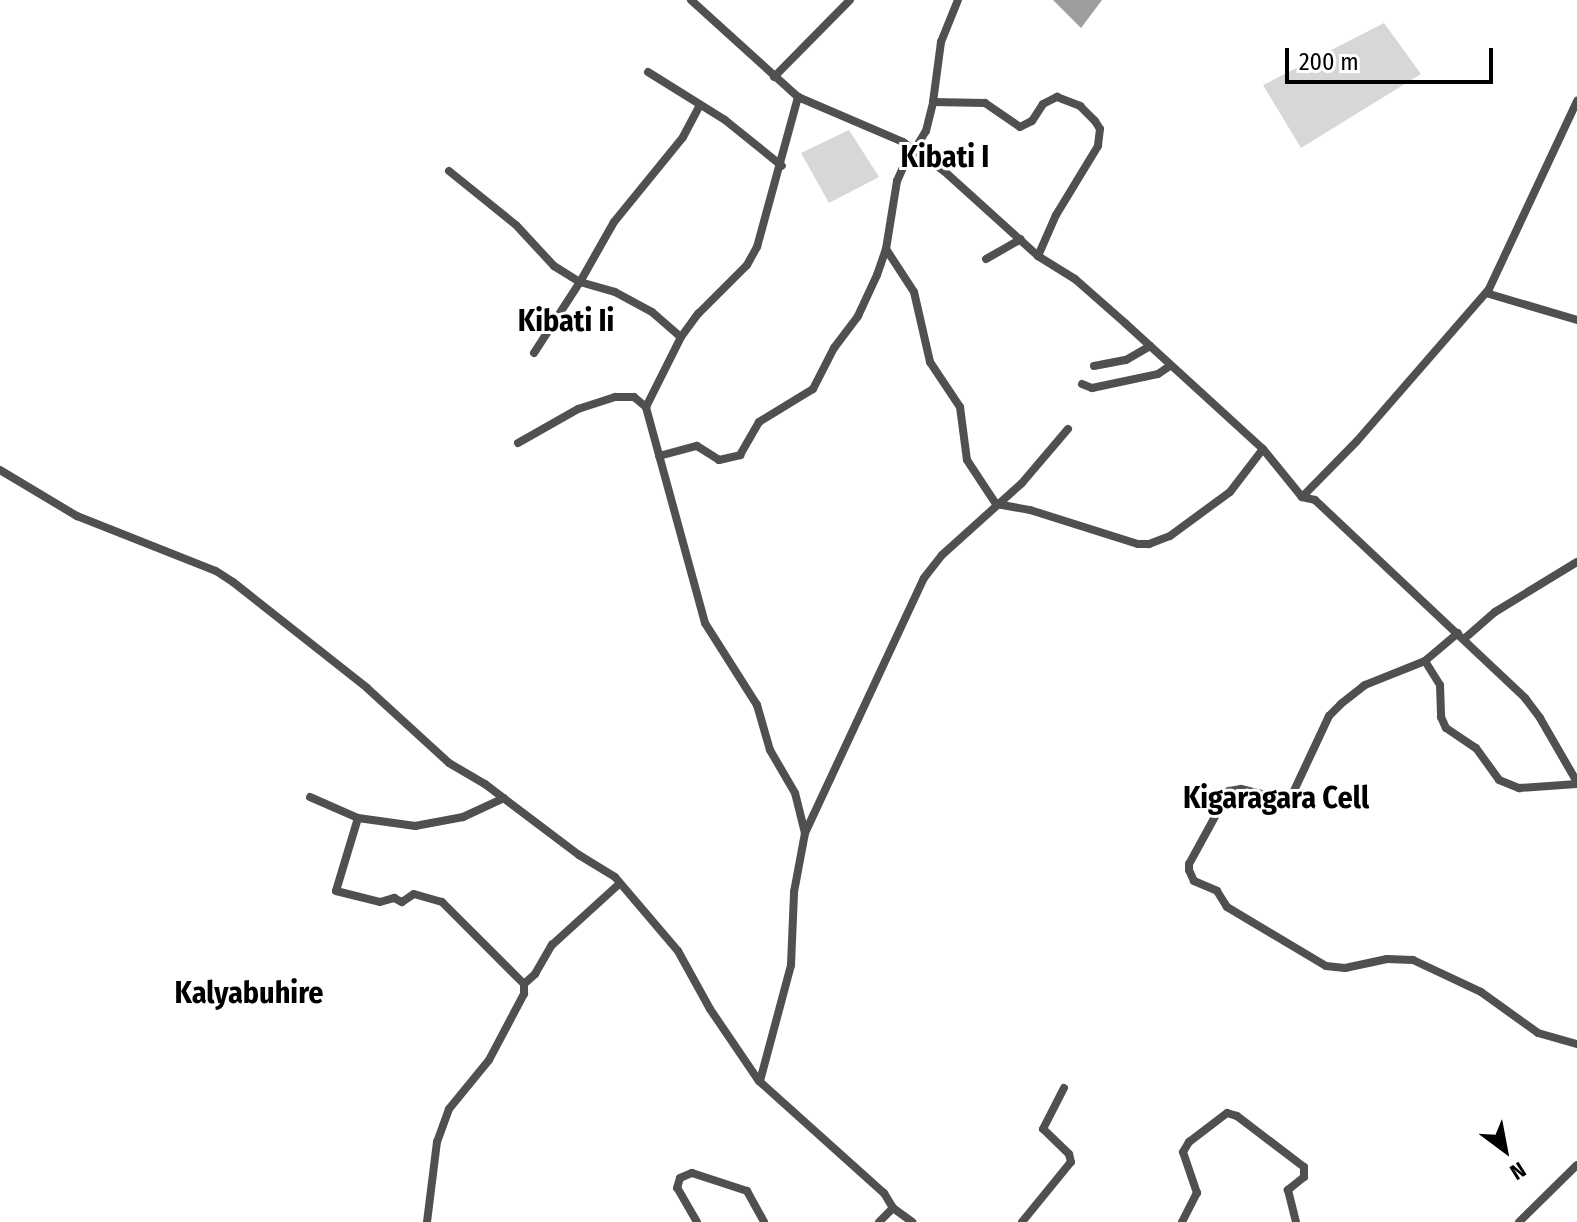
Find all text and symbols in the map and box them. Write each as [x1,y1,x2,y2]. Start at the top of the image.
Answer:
scale bar [1289,32,1497,82]
text: 200 m [1299,48,1359,76]
district label: Kibati I [901,139,989,175]
district label: Kibati Ii [518,303,614,339]
district label: Kigaragara Cell [1183,780,1369,816]
district label: Kalyabuhire [175,975,323,1011]
north arrow [1465,1110,1545,1190]
text: N [1505,1156,1531,1186]

